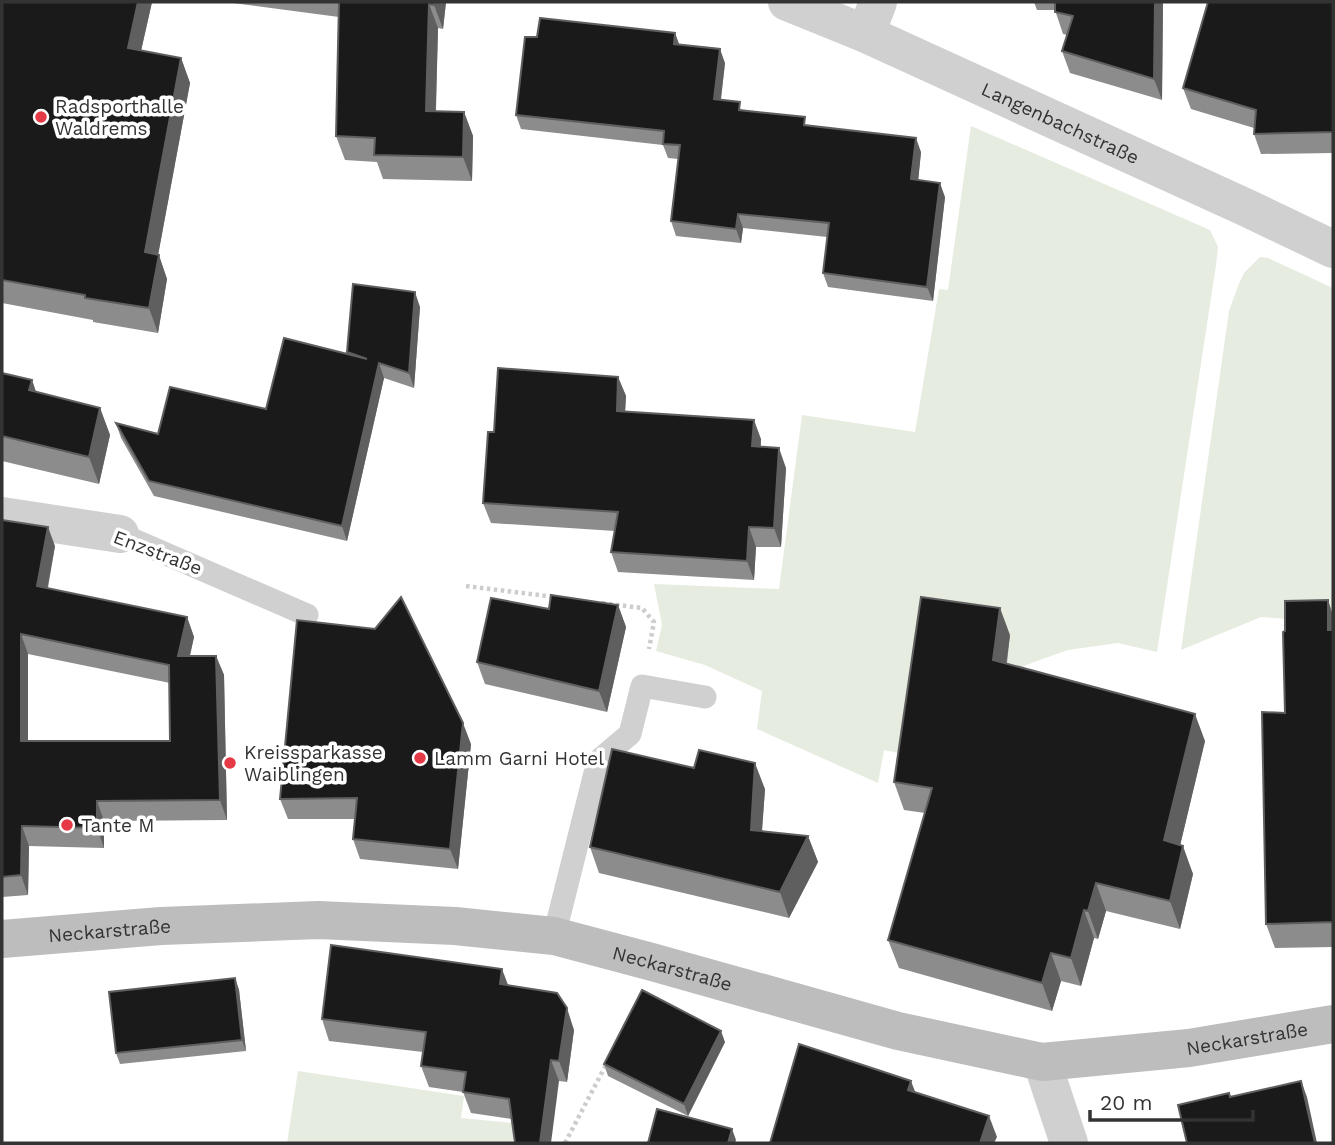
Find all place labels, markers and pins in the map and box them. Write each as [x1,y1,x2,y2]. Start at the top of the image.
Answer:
place label: Radsporthalle Waldrems [55,95,184,140]
marker: Radsporthalle Waldrems [33,109,49,125]
place label: Kreissparkasse Waiblingen [244,741,383,786]
place label: Lamm Garni Hotel [434,747,604,770]
marker: Lamm Garni Hotel [412,750,428,766]
marker: Kreissparkasse Waiblingen [222,755,238,771]
place label: Tante M [81,814,155,837]
marker: Tante M [59,817,75,833]

